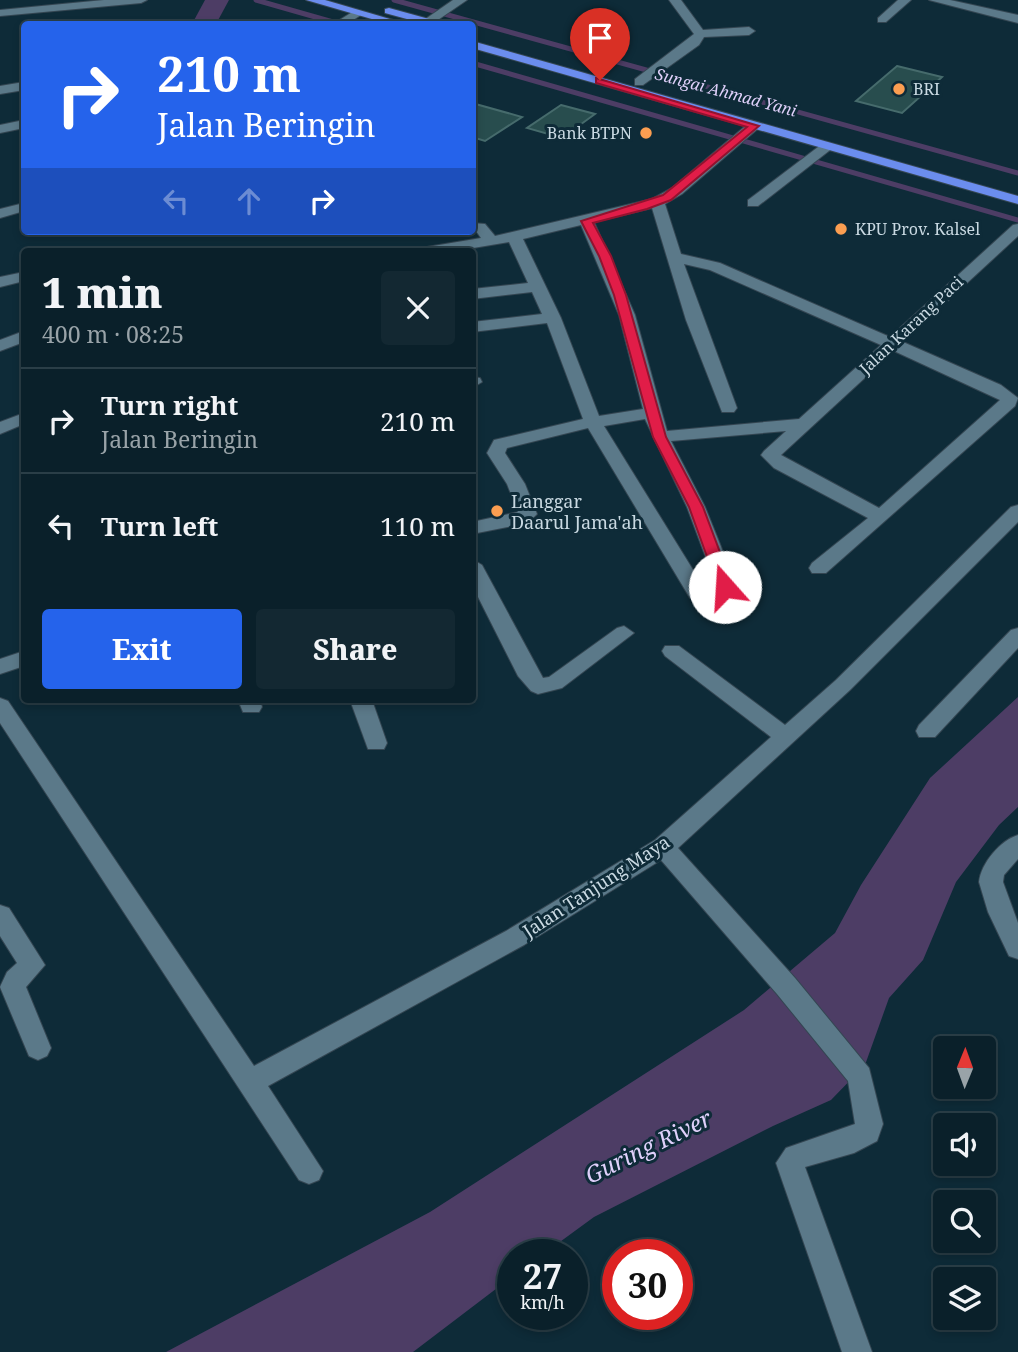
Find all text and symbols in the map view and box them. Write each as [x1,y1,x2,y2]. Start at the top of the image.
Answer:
pin [570,8,630,80]
icon: arrive [581,19,619,57]
text: 210 m [157,40,301,106]
icon: right [42,49,133,140]
water label: Sungai Ahmad Yani [653,63,799,122]
place label: BRI [913,78,940,100]
marker: BRI [891,81,907,97]
text: Jalan Beringin [157,103,375,146]
place label: Bank BTPN [547,122,632,144]
marker: Bank BTPN [638,125,654,141]
icon: left [157,182,195,220]
icon: ahead [230,182,268,220]
icon: right [303,182,341,220]
place label: KPU Prov. Kalsel [855,218,980,240]
marker: KPU Prov. Kalsel [833,221,849,237]
text: 1 min [42,263,163,320]
button: close [381,271,455,345]
street label: Jalan Karang Paci [854,271,968,380]
text: 400 m · 08:25 [42,318,184,350]
text: Turn right [101,387,238,423]
icon: right [42,402,80,440]
text: 210 m [380,403,455,439]
text: Jalan Beringin [101,423,258,455]
place label: Langgar Daarul Jama'ah [511,489,643,534]
marker: Langgar Daarul Jama'ah [489,503,505,519]
icon: left [42,507,80,545]
text: Turn left [101,508,218,544]
text: 110 m [380,508,455,544]
position arrow [688,550,762,624]
button: Exit [42,609,242,689]
button: Share [256,609,455,689]
street label: Jalan Tanjung Maya [517,829,674,943]
north arrow [933,1036,996,1099]
map controls [933,1036,996,1330]
water label: Guring River [579,1101,717,1190]
button: sound [933,1113,996,1176]
button: search [933,1190,996,1253]
speed limit sign: 30 [602,1239,693,1330]
text: 27 [523,1252,562,1299]
button: layers [933,1267,996,1330]
text: km/h [520,1290,565,1314]

